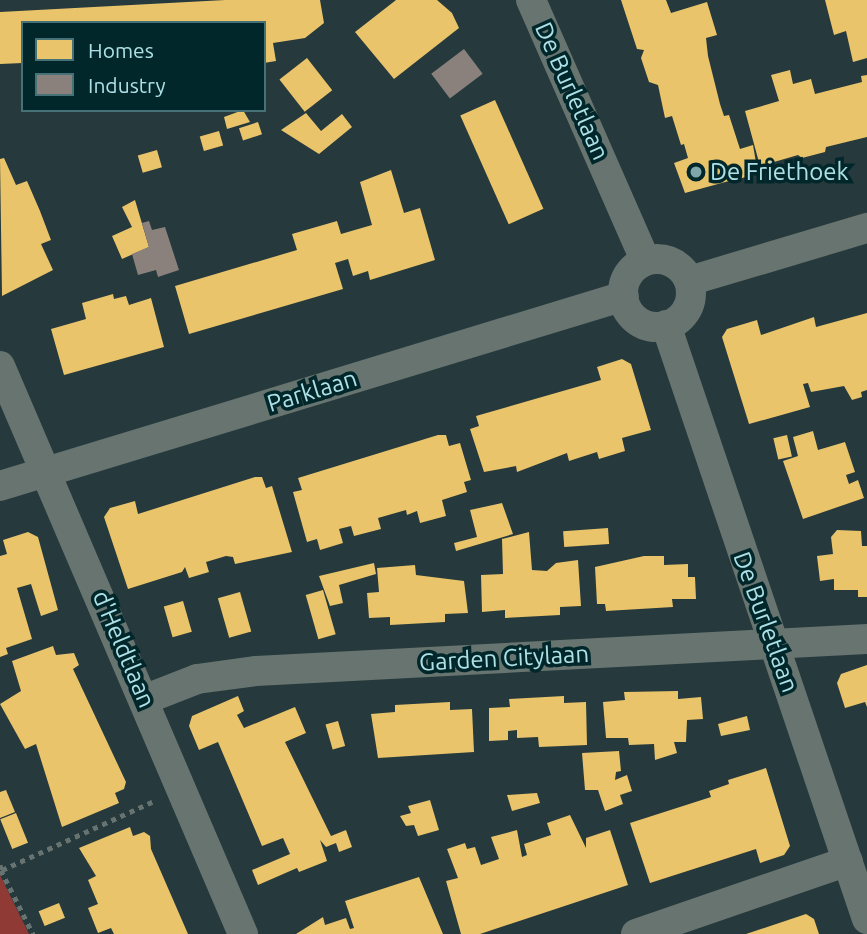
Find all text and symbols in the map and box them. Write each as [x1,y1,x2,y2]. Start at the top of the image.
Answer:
street label: De Burletlaan [529,18,615,164]
legend [21,21,266,112]
text: Homes [88,38,154,62]
text: Industry [88,73,166,97]
place label: De Friethoek [710,158,849,186]
marker: De Friethoek [688,164,704,180]
street label: Parklaan [264,364,360,418]
street label: De Burletlaan [727,548,805,696]
street label: d'Heldtlaan [86,586,162,712]
street label: Garden Citylaan [418,639,590,677]

